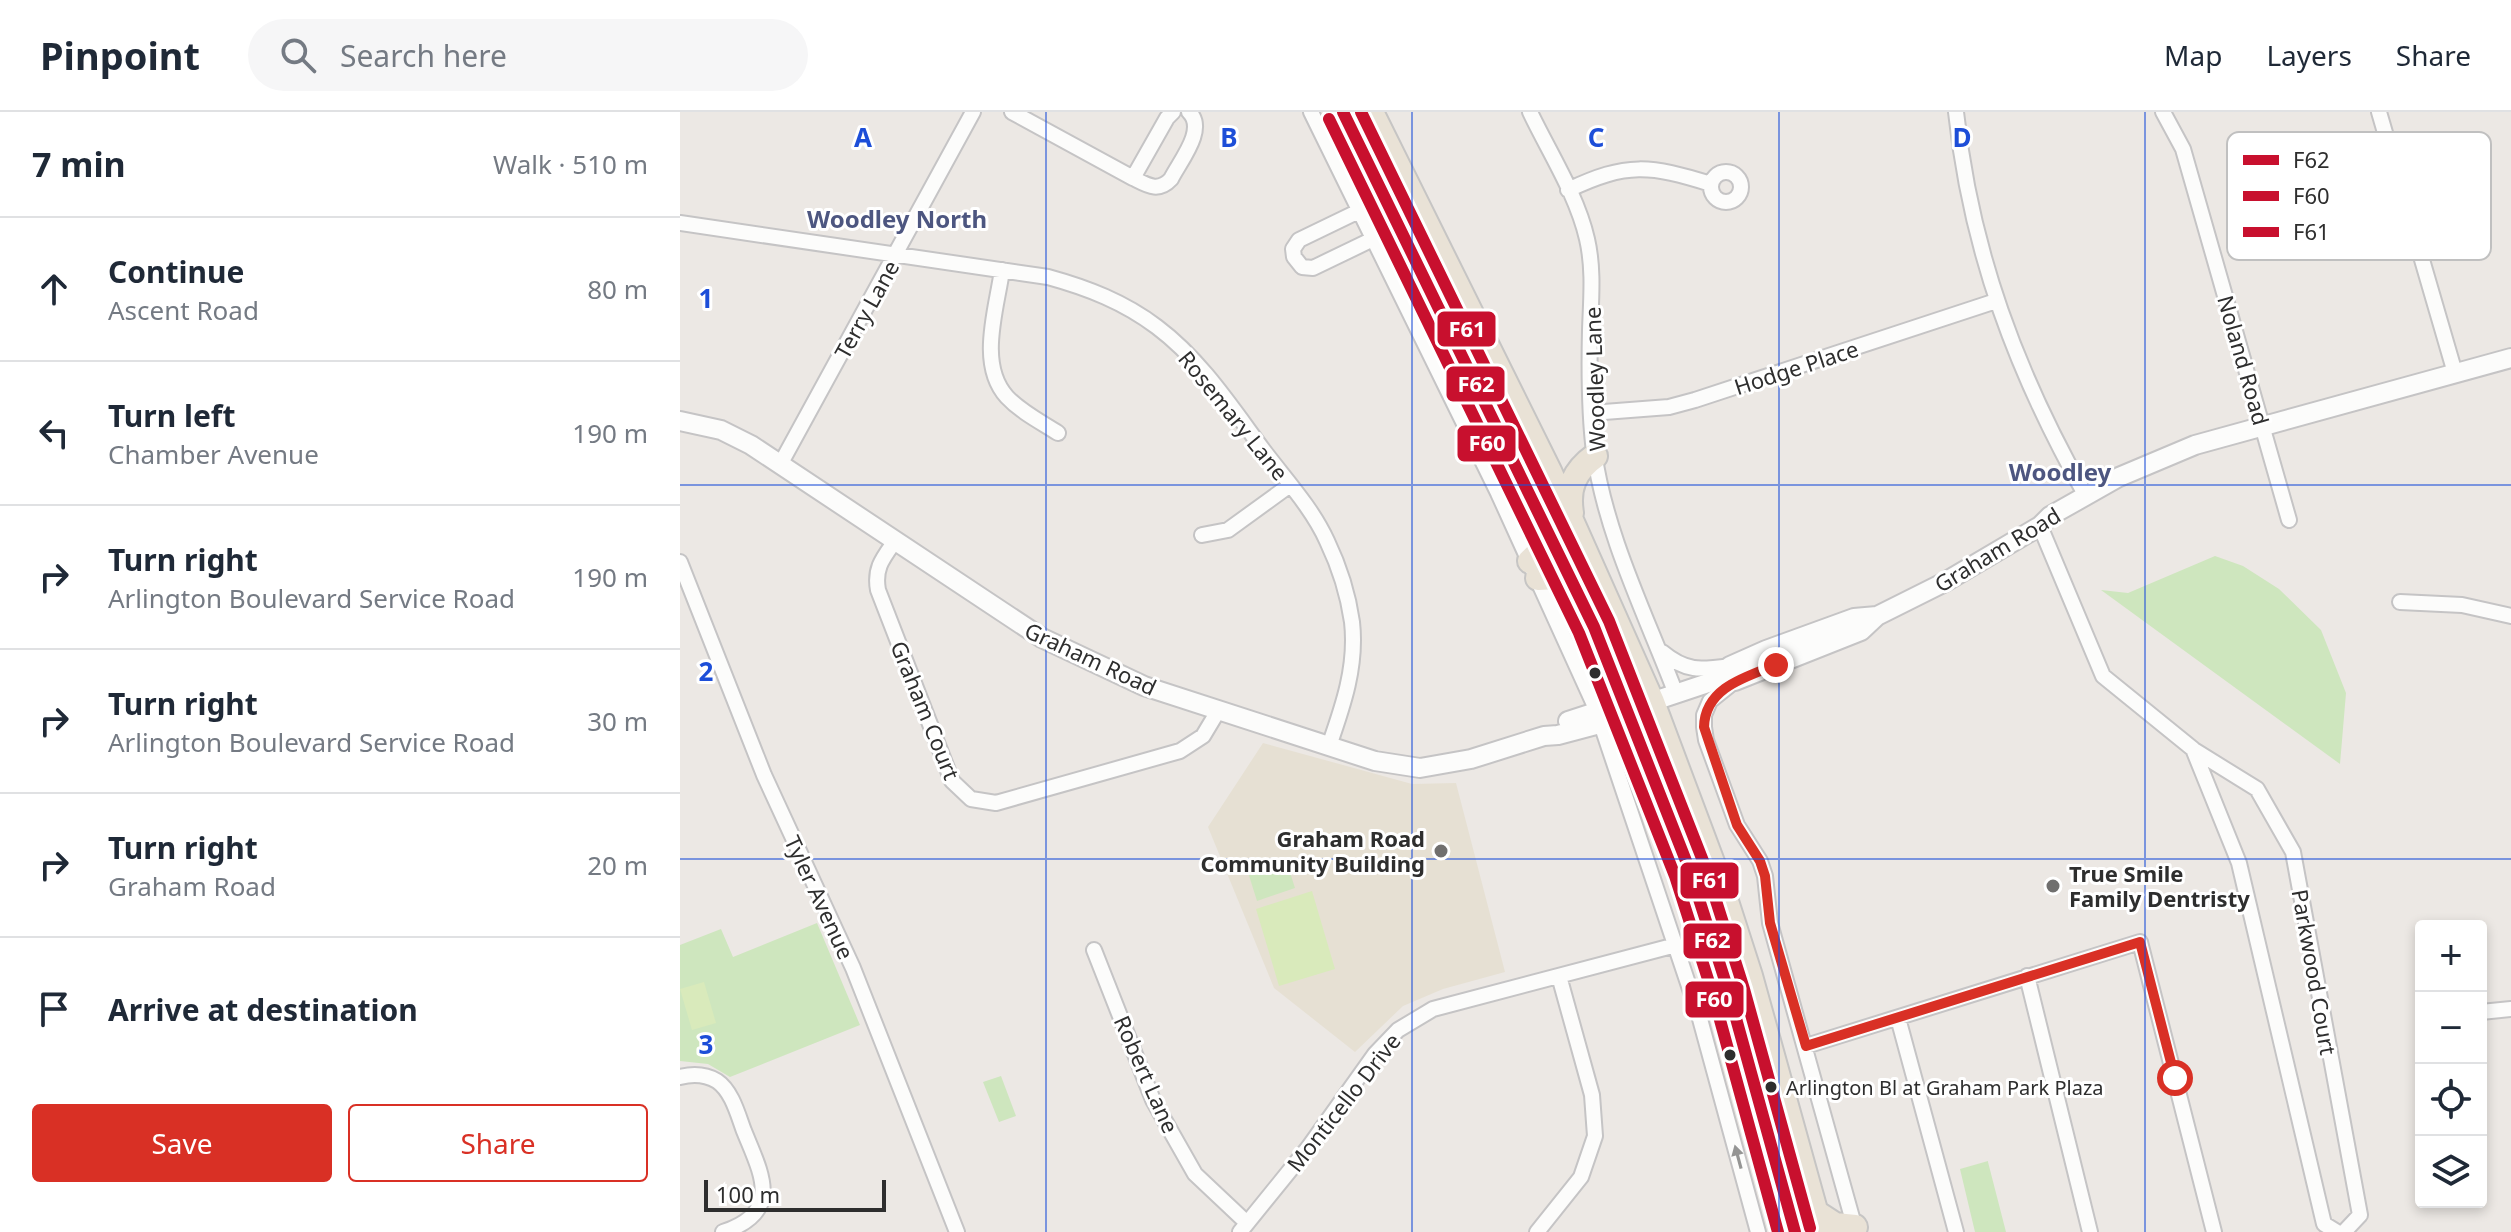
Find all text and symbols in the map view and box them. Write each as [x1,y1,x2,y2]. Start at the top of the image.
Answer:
search box [248,19,808,91]
text: Pinpoint [40,29,200,81]
icon: search [276,33,320,77]
text: Search here [340,35,507,76]
text: Map [2164,36,2222,74]
text: Layers [2266,36,2352,74]
text: Share [2396,36,2471,74]
text: A [854,119,872,155]
text: B [1220,119,1238,155]
text: C [1588,119,1604,155]
text: D [1952,119,1972,155]
legend [2227,132,2491,260]
text: 7 min [32,141,126,187]
text: F62 [2293,144,2330,174]
text: Walk · 510 m [493,146,648,182]
text: F60 [2293,180,2330,210]
district label: Woodley North [807,202,987,235]
text: F61 [2293,216,2330,246]
text: Continue [108,251,244,292]
street label: Terry Lane [827,254,905,364]
icon: ahead [32,267,76,311]
text: 80 m [587,271,648,307]
text: 1 [699,280,713,316]
text: Ascent Road [108,292,259,328]
street label: Noland Road [2211,292,2277,428]
street label: Woodley Lane [1576,306,1612,452]
line badge: F61 [1436,310,1497,348]
text: F61 [1448,313,1486,343]
street label: Hodge Place [1730,333,1862,401]
street label: Rosemary Lane [1172,344,1296,486]
line badge: F62 [1445,365,1506,403]
text: F62 [1457,368,1495,398]
text: Turn left [108,395,236,436]
icon: left [32,411,76,455]
text: 190 m [572,415,648,451]
line badge: F60 [1456,424,1517,463]
text: F60 [1468,427,1506,457]
text: Chamber Avenue [108,436,319,472]
district label: Woodley [2009,455,2112,488]
street label: Graham Road [1928,500,2066,598]
text: Turn right [108,539,258,580]
icon: right [32,555,76,599]
text: 190 m [572,559,648,595]
text: Arlington Boulevard Service Road [108,580,515,616]
street label: Graham Road [1020,614,1162,702]
street label: Graham Court [885,636,967,784]
route end [1758,647,1794,683]
text: 2 [699,653,714,689]
unlabelled marker [1587,665,1603,681]
text: Turn right [108,683,258,724]
icon: right [32,699,76,743]
text: 30 m [587,703,648,739]
text: Arlington Boulevard Service Road [108,724,515,760]
place label: Graham Road Community Building [1200,823,1425,878]
text: Turn right [108,827,258,868]
street label: Tyler Avenue [778,830,862,964]
marker: Graham Road Community Building [1432,842,1450,860]
icon: right [32,843,76,887]
text: 20 m [587,847,648,883]
place label: True Smile Family Dentristy [2069,858,2250,913]
line badge: F61 [1679,861,1740,900]
text: F61 [1691,864,1729,894]
text: Graham Road [108,868,276,904]
marker: True Smile Family Dentristy [2044,877,2062,895]
street label: Parkwood Court [2286,887,2344,1057]
map controls [2415,920,2487,1208]
button: + [2415,920,2487,992]
line badge: F62 [1682,922,1743,960]
text: F62 [1693,924,1731,954]
line badge: F60 [1684,980,1745,1019]
text: F60 [1695,983,1733,1013]
icon: arrive [32,987,76,1031]
text: Arrive at destination [108,989,418,1030]
button: − [2415,992,2487,1064]
street label: Robert Lane [1108,1011,1186,1137]
text: 3 [699,1026,713,1062]
street label: Monticello Drive [1279,1026,1407,1178]
unlabelled marker [1722,1047,1738,1063]
route start [2157,1060,2193,1096]
button: locate [2415,1064,2487,1136]
place label: Arlington Bl at Graham Park Plaza [1786,1074,2104,1101]
marker: Arlington Bl at Graham Park Plaza [1763,1079,1779,1095]
button: Save [32,1104,332,1182]
button: Share [348,1104,648,1182]
button: layers [2415,1136,2487,1208]
one-way arrow [1731,1144,1743,1169]
scale bar [704,1176,886,1212]
text: 100 m [716,1179,780,1209]

